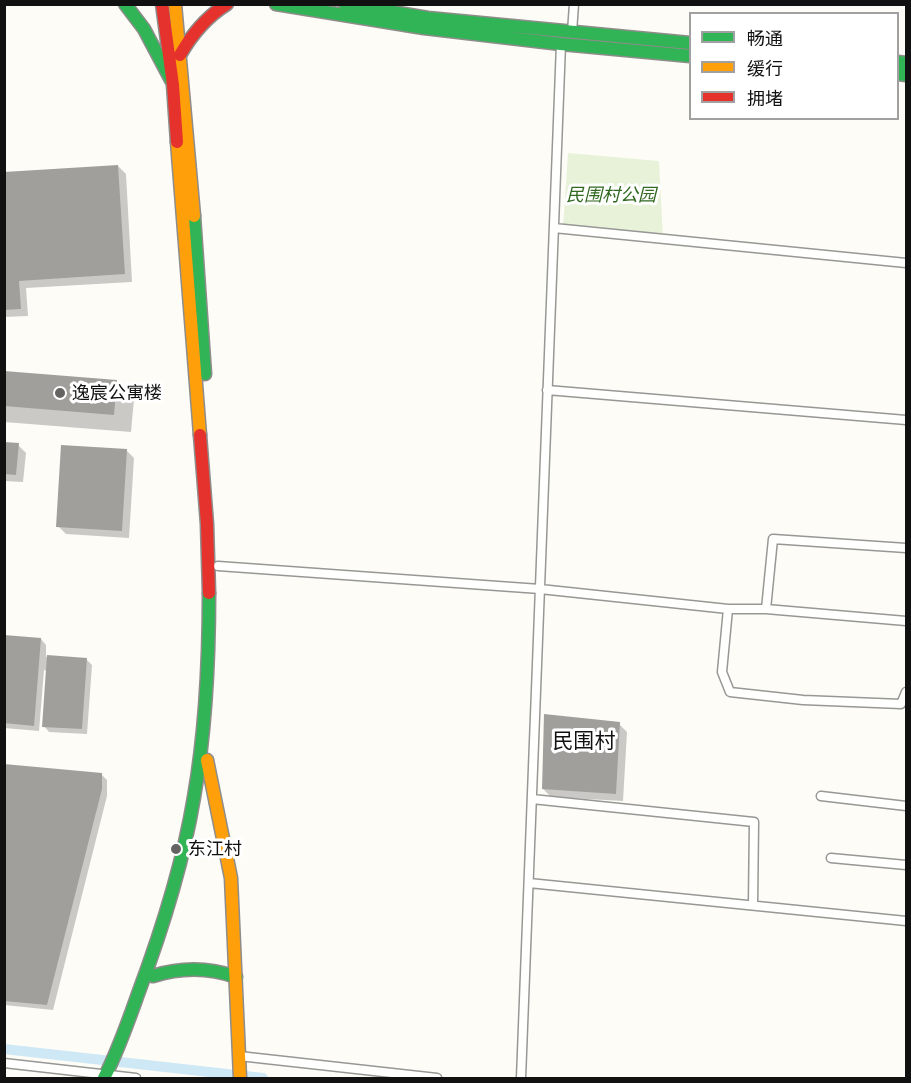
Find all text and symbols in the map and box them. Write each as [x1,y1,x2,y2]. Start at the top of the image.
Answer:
legend [689,12,899,120]
text: 畅通 [747,26,783,50]
text: 缓行 [747,56,783,80]
text: 拥堵 [747,86,783,110]
park label: 民围村公园 [566,184,656,206]
place label: 逸宸公寓楼 [72,382,162,404]
marker: 逸宸公寓楼 [53,386,67,400]
district label: 民围村 [553,728,615,754]
place label: 东江村 [188,838,242,860]
marker: 东江村 [169,842,183,856]

